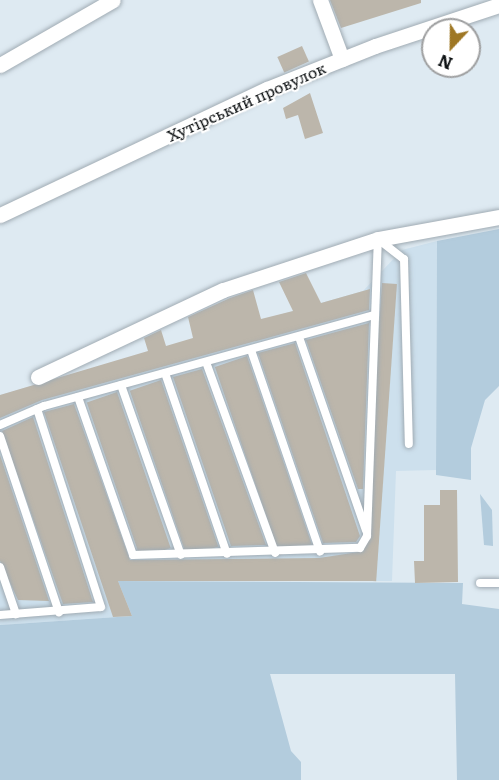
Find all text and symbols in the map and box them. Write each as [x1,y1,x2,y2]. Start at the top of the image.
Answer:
north arrow [421,18,481,78]
text: N [434,49,456,76]
street label: Хутірський провулок [164,57,328,145]

